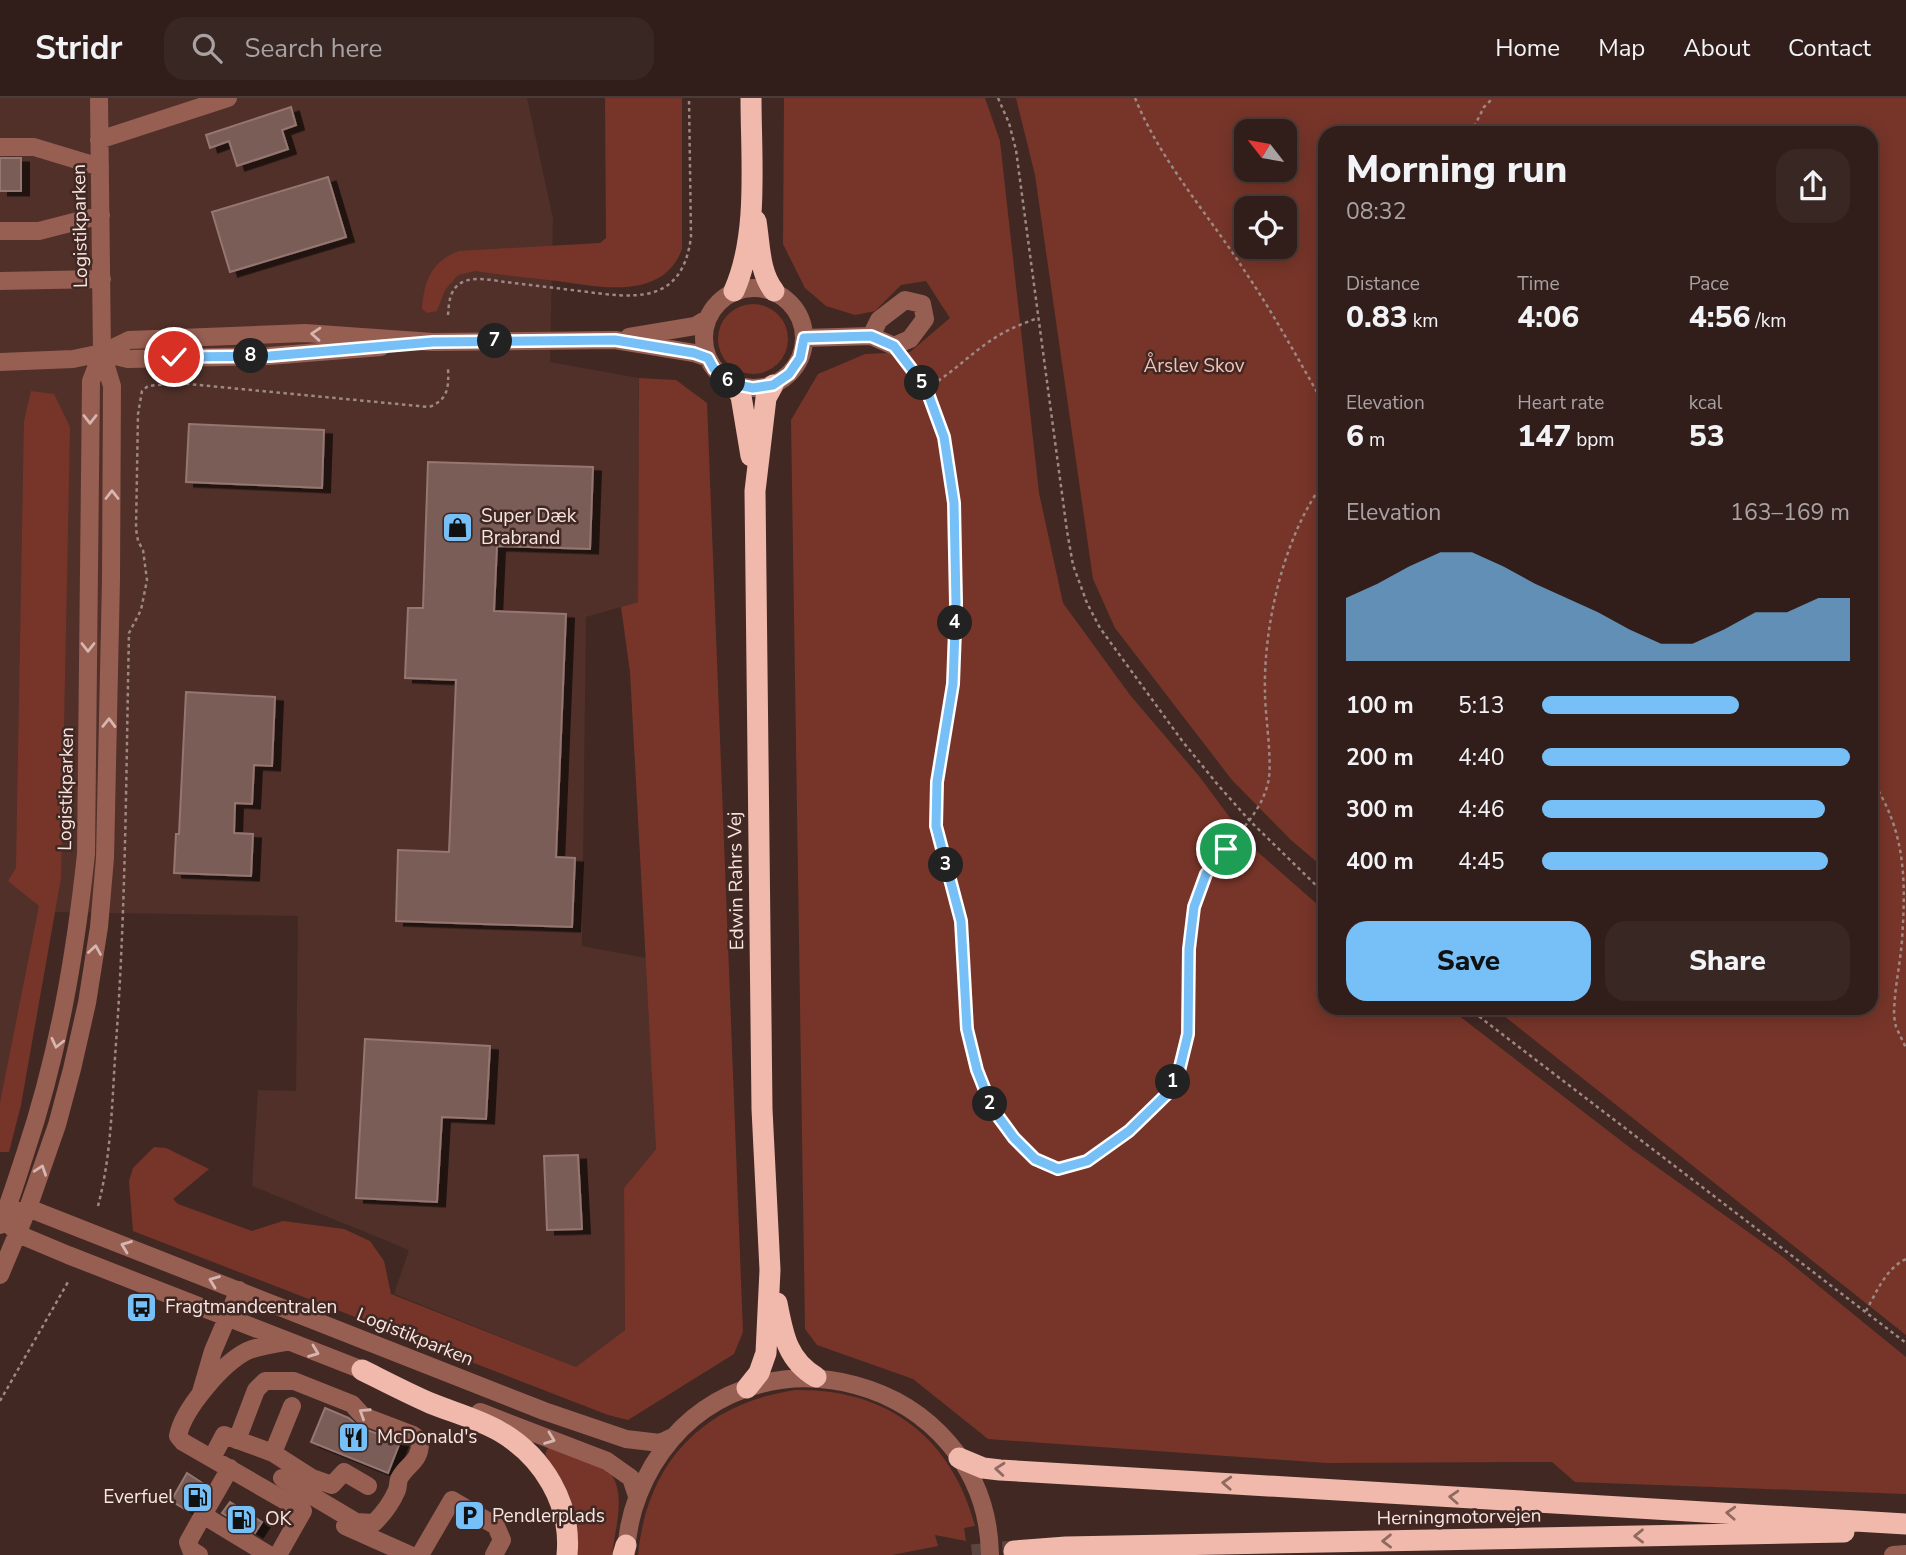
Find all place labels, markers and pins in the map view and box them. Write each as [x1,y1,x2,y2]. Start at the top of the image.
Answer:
pin: 7 [477,324,512,358]
pin [144,327,204,387]
pin: 8 [233,338,268,374]
pin: 6 [710,364,746,398]
pin: 5 [904,366,940,400]
place label: Super Dæk Brabrand [481,503,577,551]
shop icon: Super Dæk Brabrand [441,510,475,544]
pin: 4 [937,606,972,640]
pin [1196,819,1256,879]
pin: 3 [928,848,964,882]
pin: 1 [1156,1065,1190,1100]
pin: 2 [972,1086,1007,1122]
bus stop icon: Fragtmandcentralen [125,1290,159,1324]
place label: Fragtmandcentralen [165,1294,337,1320]
restaurant icon: McDonald's [337,1420,371,1454]
place label: McDonald's [377,1424,478,1450]
fuel station icon: Everfuel [180,1480,214,1514]
place label: Everfuel [103,1484,174,1510]
parking icon: Pendlerplads [452,1499,486,1533]
fuel station icon: OK [225,1502,259,1536]
place label: Pendlerplads [492,1503,605,1529]
place label: OK [265,1506,293,1532]

